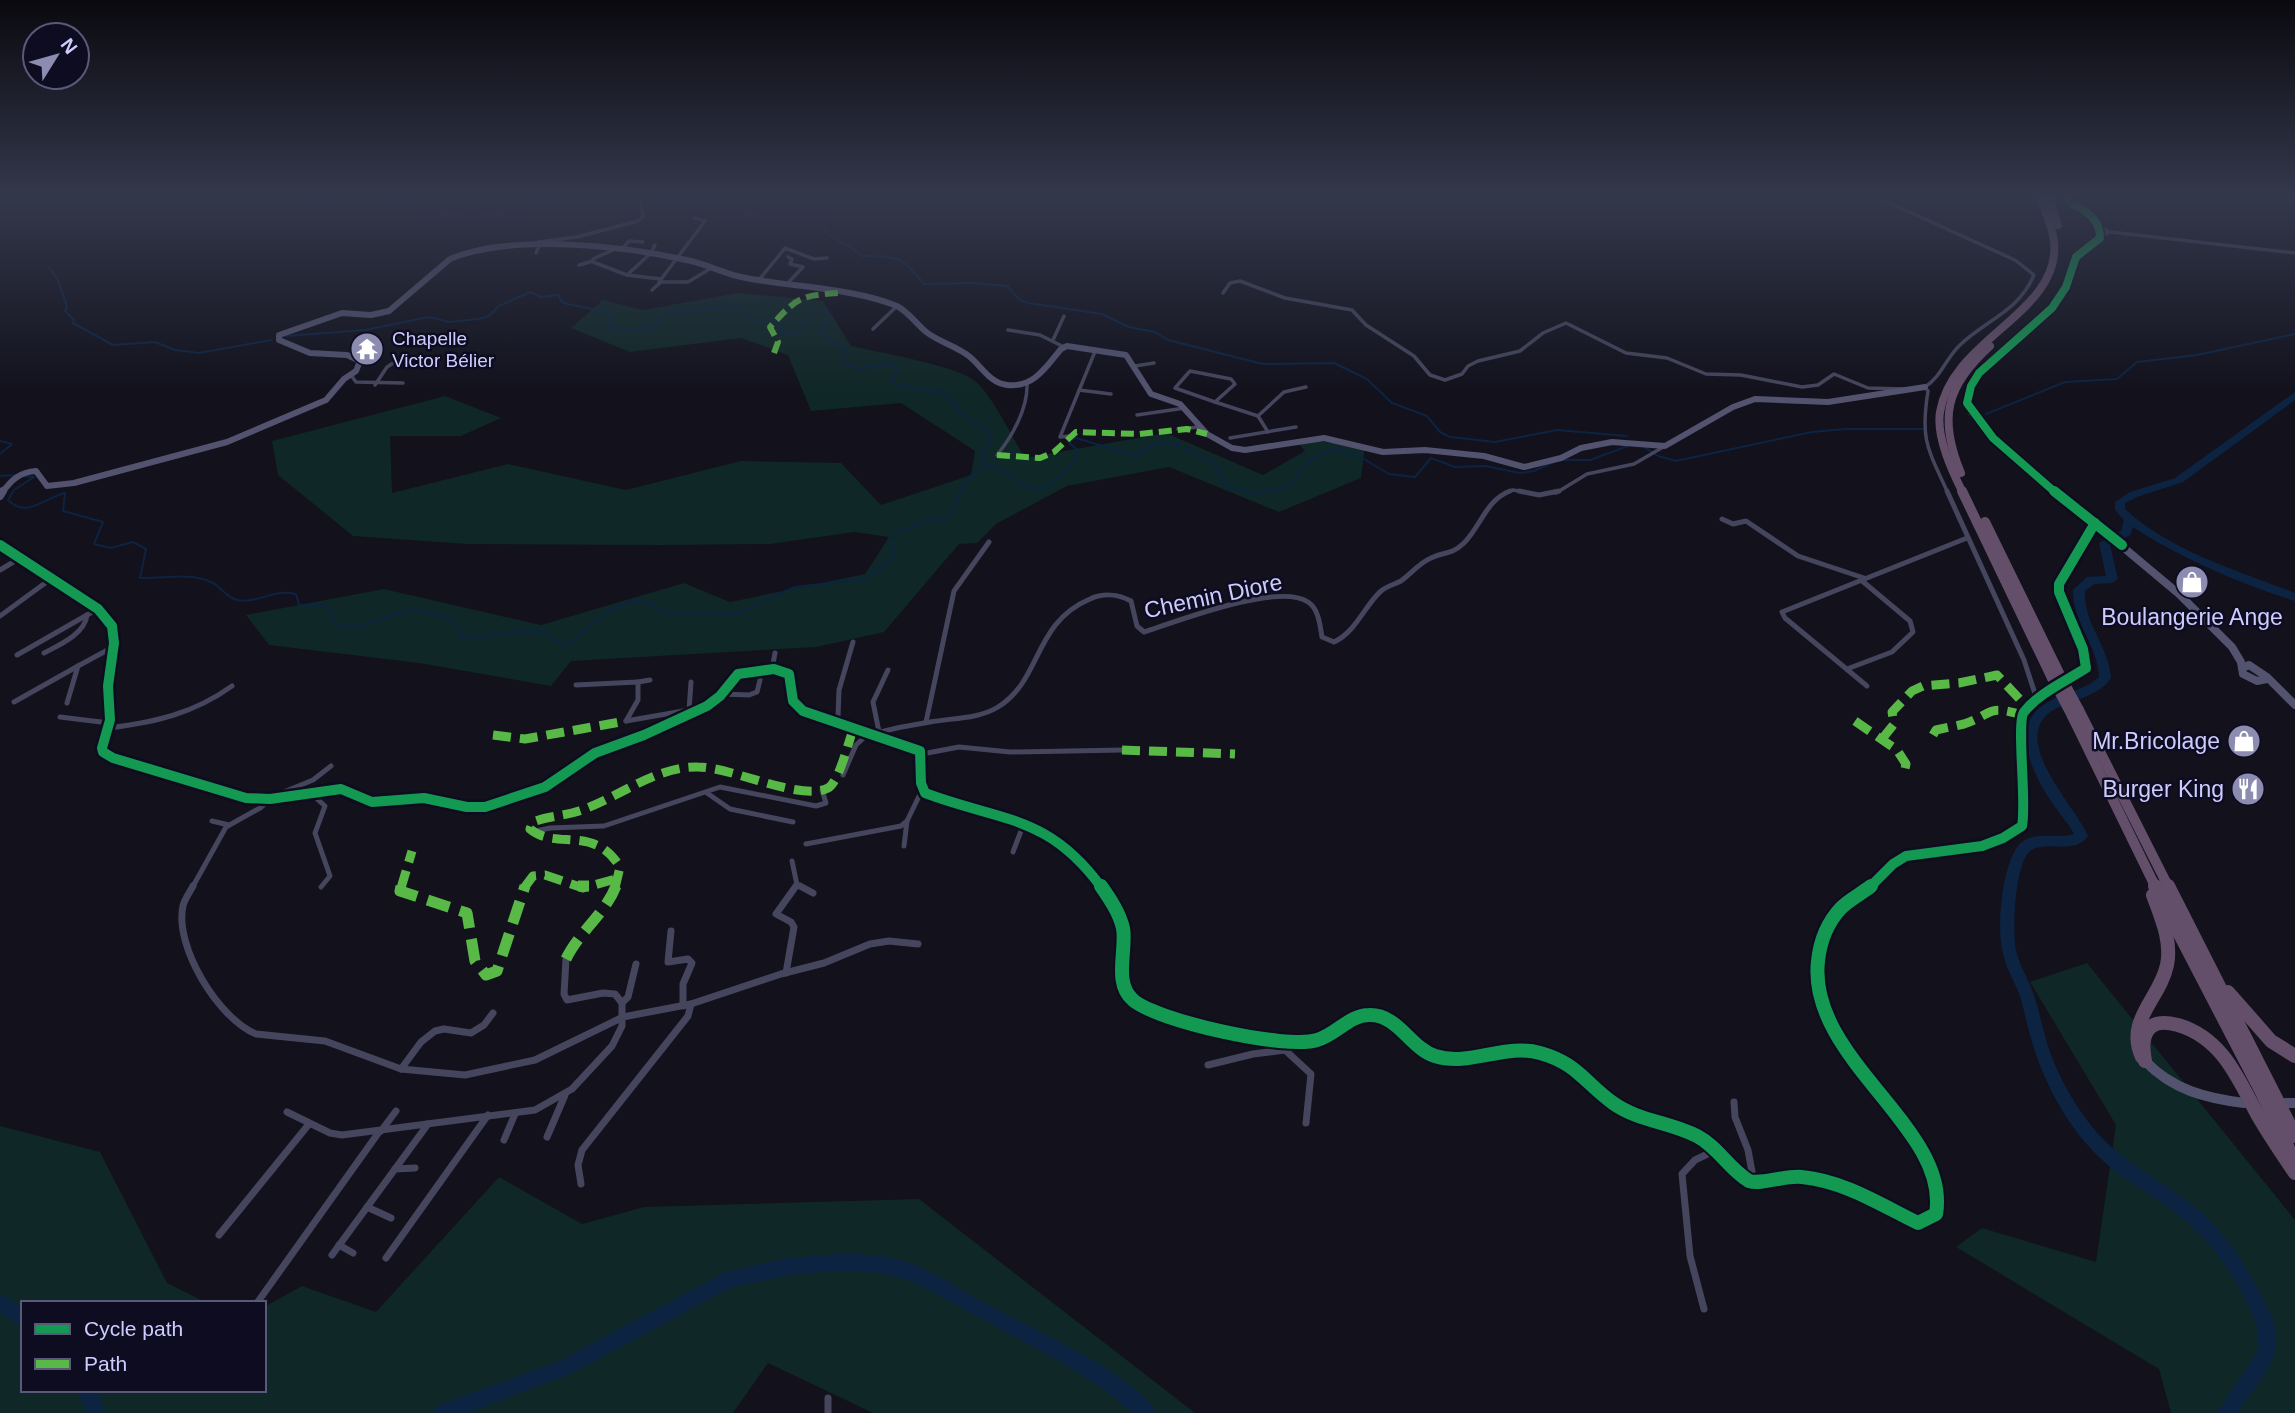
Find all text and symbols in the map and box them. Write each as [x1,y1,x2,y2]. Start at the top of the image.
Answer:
north arrow [21,21,91,91]
text: N [57,34,82,58]
place label: Chapelle Victor Bélier [392,328,495,371]
temple icon: Chapelle Victor Bélier [348,330,386,368]
shop icon: Boulangerie Ange [2173,563,2211,601]
street label: Chemin Diore [1142,569,1284,623]
place label: Boulangerie Ange [2101,604,2283,630]
shop icon: Mr.Bricolage [2225,722,2263,760]
place label: Mr.Bricolage [2092,728,2220,754]
restaurant icon: Burger King [2229,770,2267,808]
place label: Burger King [2103,776,2224,802]
legend [21,1301,266,1392]
text: Cycle path [84,1317,183,1340]
text: Path [84,1352,127,1375]

